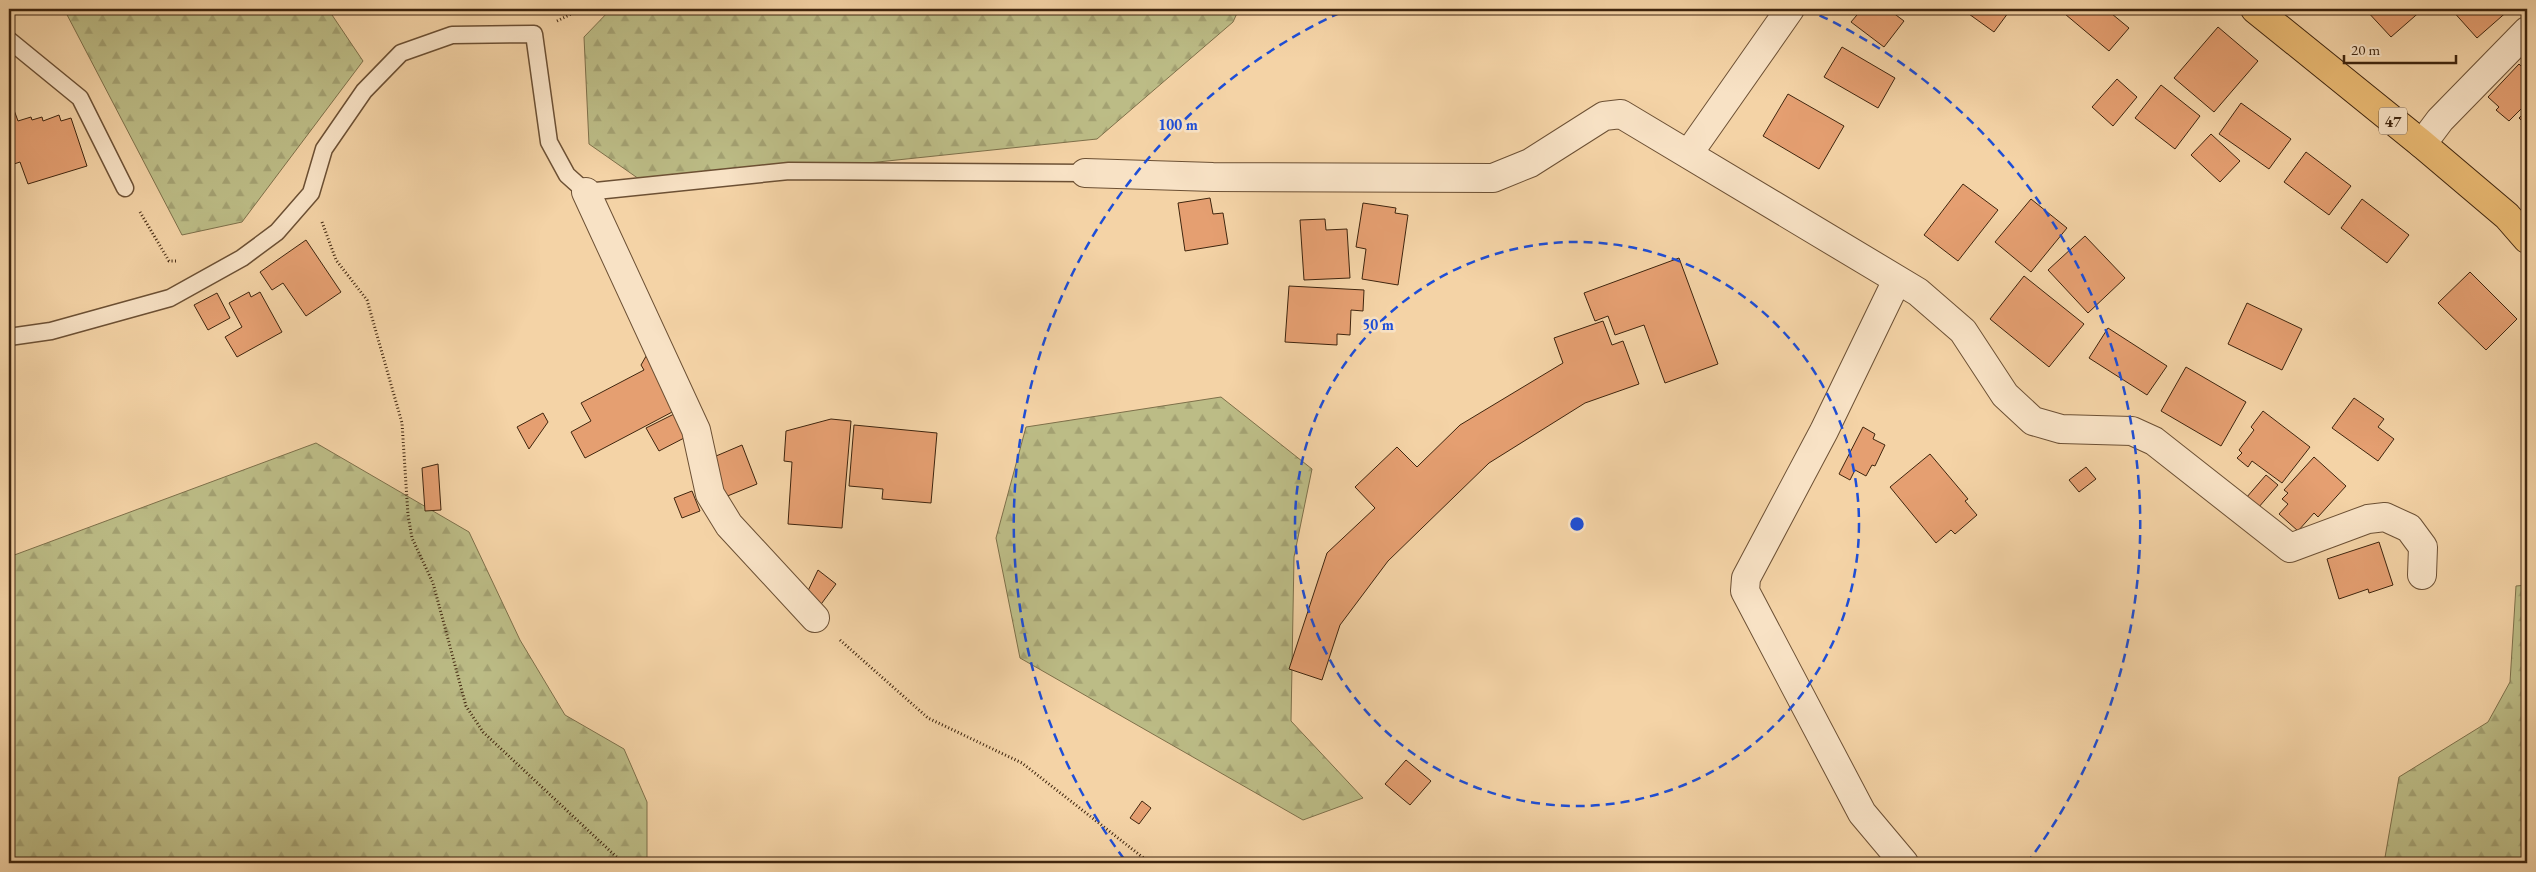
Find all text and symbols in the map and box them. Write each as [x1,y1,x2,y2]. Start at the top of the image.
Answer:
scale bar [2344,32,2456,64]
text: 20 m [2351,40,2380,59]
road number: 47 [2379,108,2407,134]
text: 100 m [1158,115,1198,134]
text: 50 m [1362,315,1394,334]
centre of rings [1568,515,1586,533]

